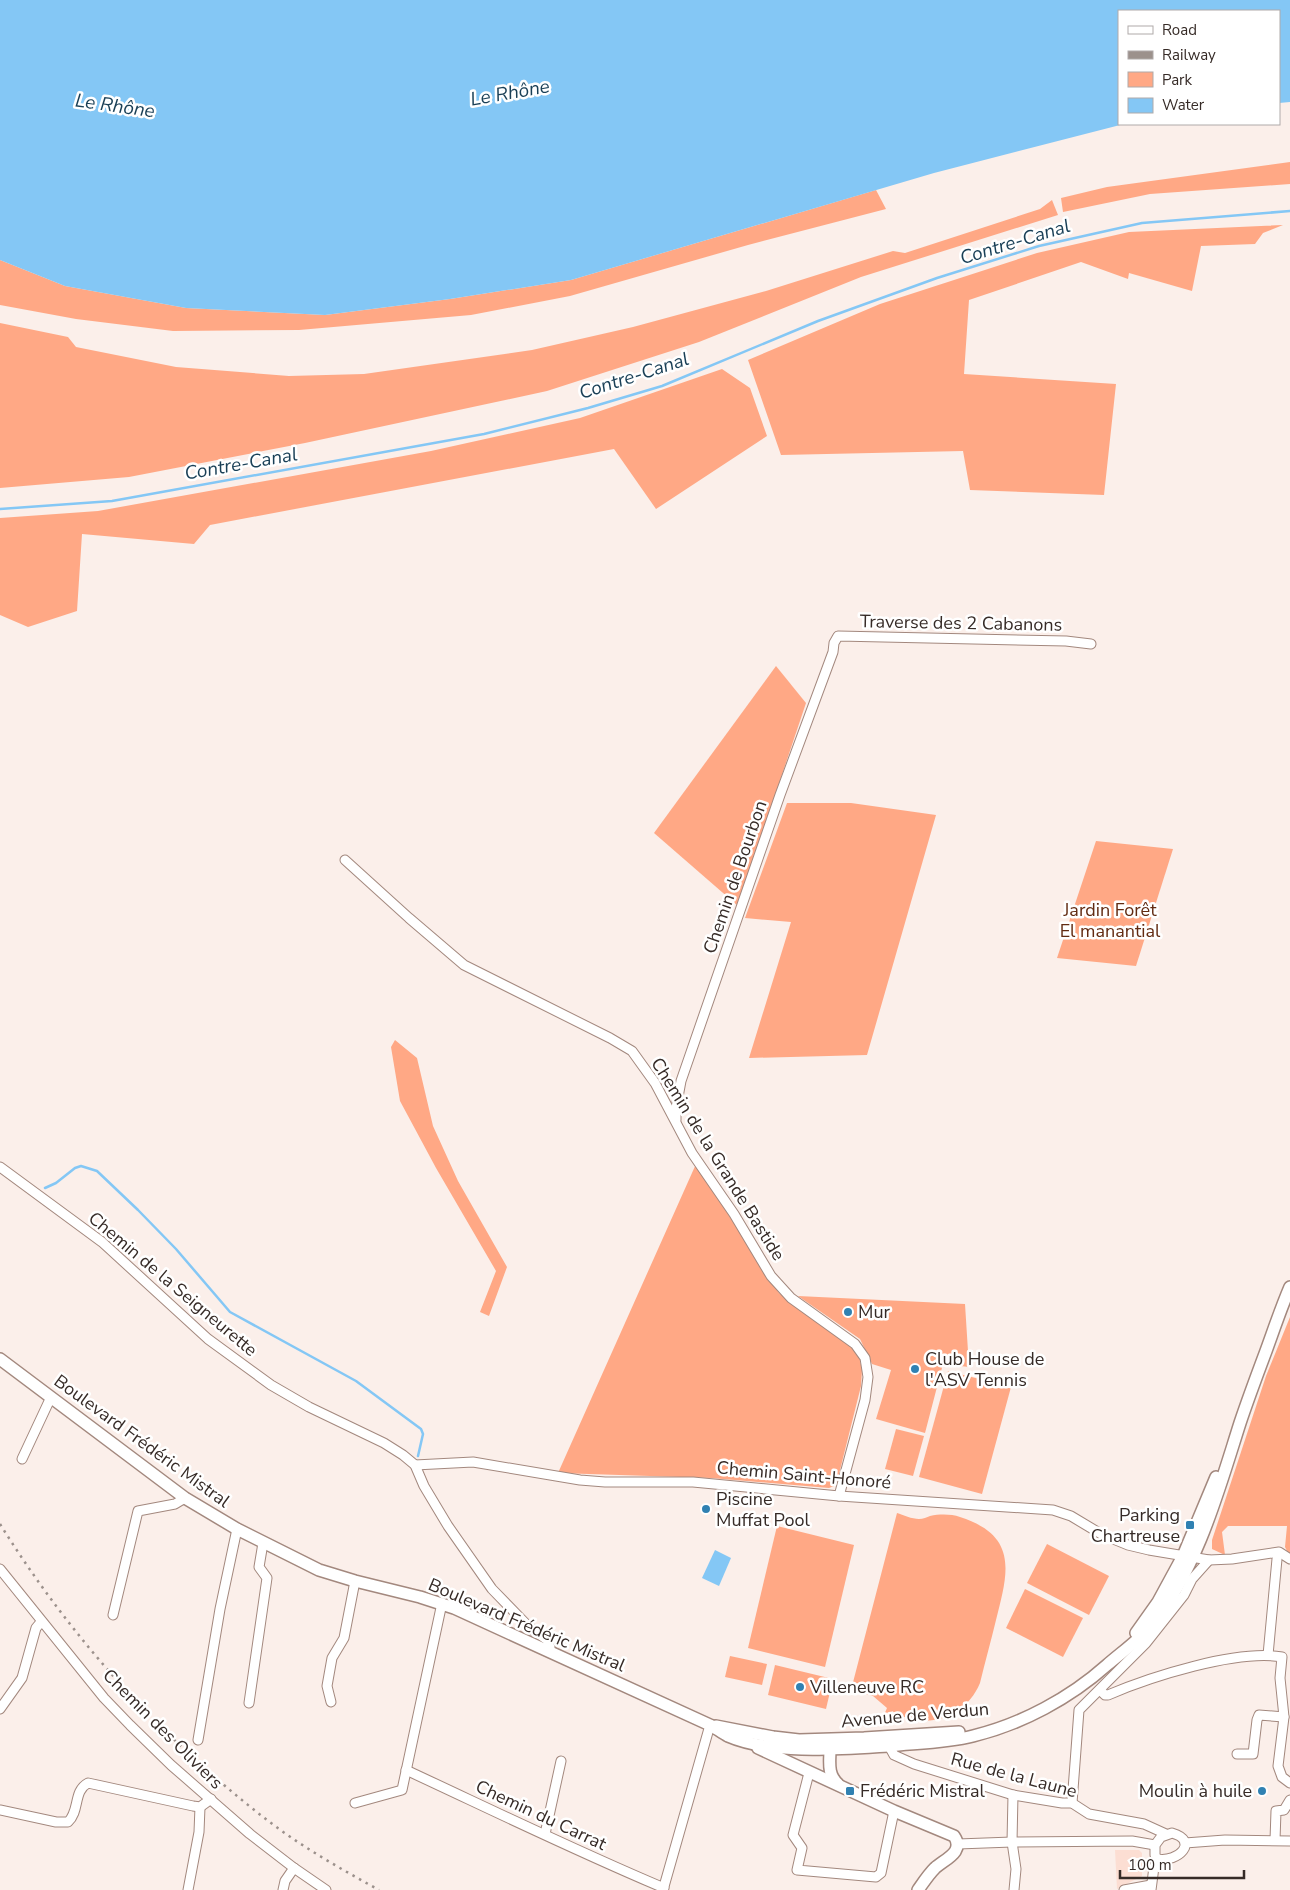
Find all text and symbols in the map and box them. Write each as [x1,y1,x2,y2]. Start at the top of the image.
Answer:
legend [1118,10,1280,125]
text: Road [1162,20,1197,40]
text: Railway [1162,45,1216,65]
text: Park [1162,70,1192,90]
water label: Le Rhône [468,73,552,113]
water label: Le Rhône [73,88,157,124]
text: Water [1162,95,1205,115]
water label: Contre-Canal [957,213,1073,271]
water label: Contre-Canal [576,346,692,406]
water label: Contre-Canal [182,441,300,487]
street label: Traverse des 2 Cabanons [860,609,1062,637]
street label: Chemin de Bourbon [698,797,772,957]
park label: Jardin Forêt El manantial [1060,898,1161,943]
street label: Chemin de la Grande Bastide [645,1053,791,1265]
street label: Chemin de la Seigneurette [83,1206,263,1362]
place label: Mur [858,1300,890,1324]
marker: Mur [842,1306,854,1318]
place label: Club House de l'ASV Tennis [925,1347,1044,1392]
marker: Club House de l'ASV Tennis [909,1363,921,1375]
street label: Boulevard Frédéric Mistral [49,1369,235,1513]
street label: Chemin Saint-Honoré [716,1455,892,1495]
place label: Piscine Muffat Pool [716,1487,811,1532]
marker: Piscine Muffat Pool [700,1503,712,1515]
place label: Parking Chartreuse [1091,1503,1180,1548]
marker: Parking Chartreuse [1184,1519,1196,1531]
street label: Boulevard Frédéric Mistral [425,1573,630,1678]
street label: Chemin des Oliviers [98,1664,228,1794]
place label: Villeneuve RC [809,1675,924,1699]
marker: Villeneuve RC [794,1681,806,1693]
street label: Avenue de Verdun [840,1697,990,1733]
street label: Rue de la Laune [948,1747,1080,1803]
street label: Chemin du Carrat [472,1774,611,1856]
place label: Frédéric Mistral [860,1779,986,1803]
place label: Moulin à huile [1139,1779,1252,1803]
marker: Frédéric Mistral [844,1785,856,1797]
marker: Moulin à huile [1256,1785,1268,1797]
scale bar [1120,1848,1244,1880]
text: 100 m [1128,1855,1172,1875]

